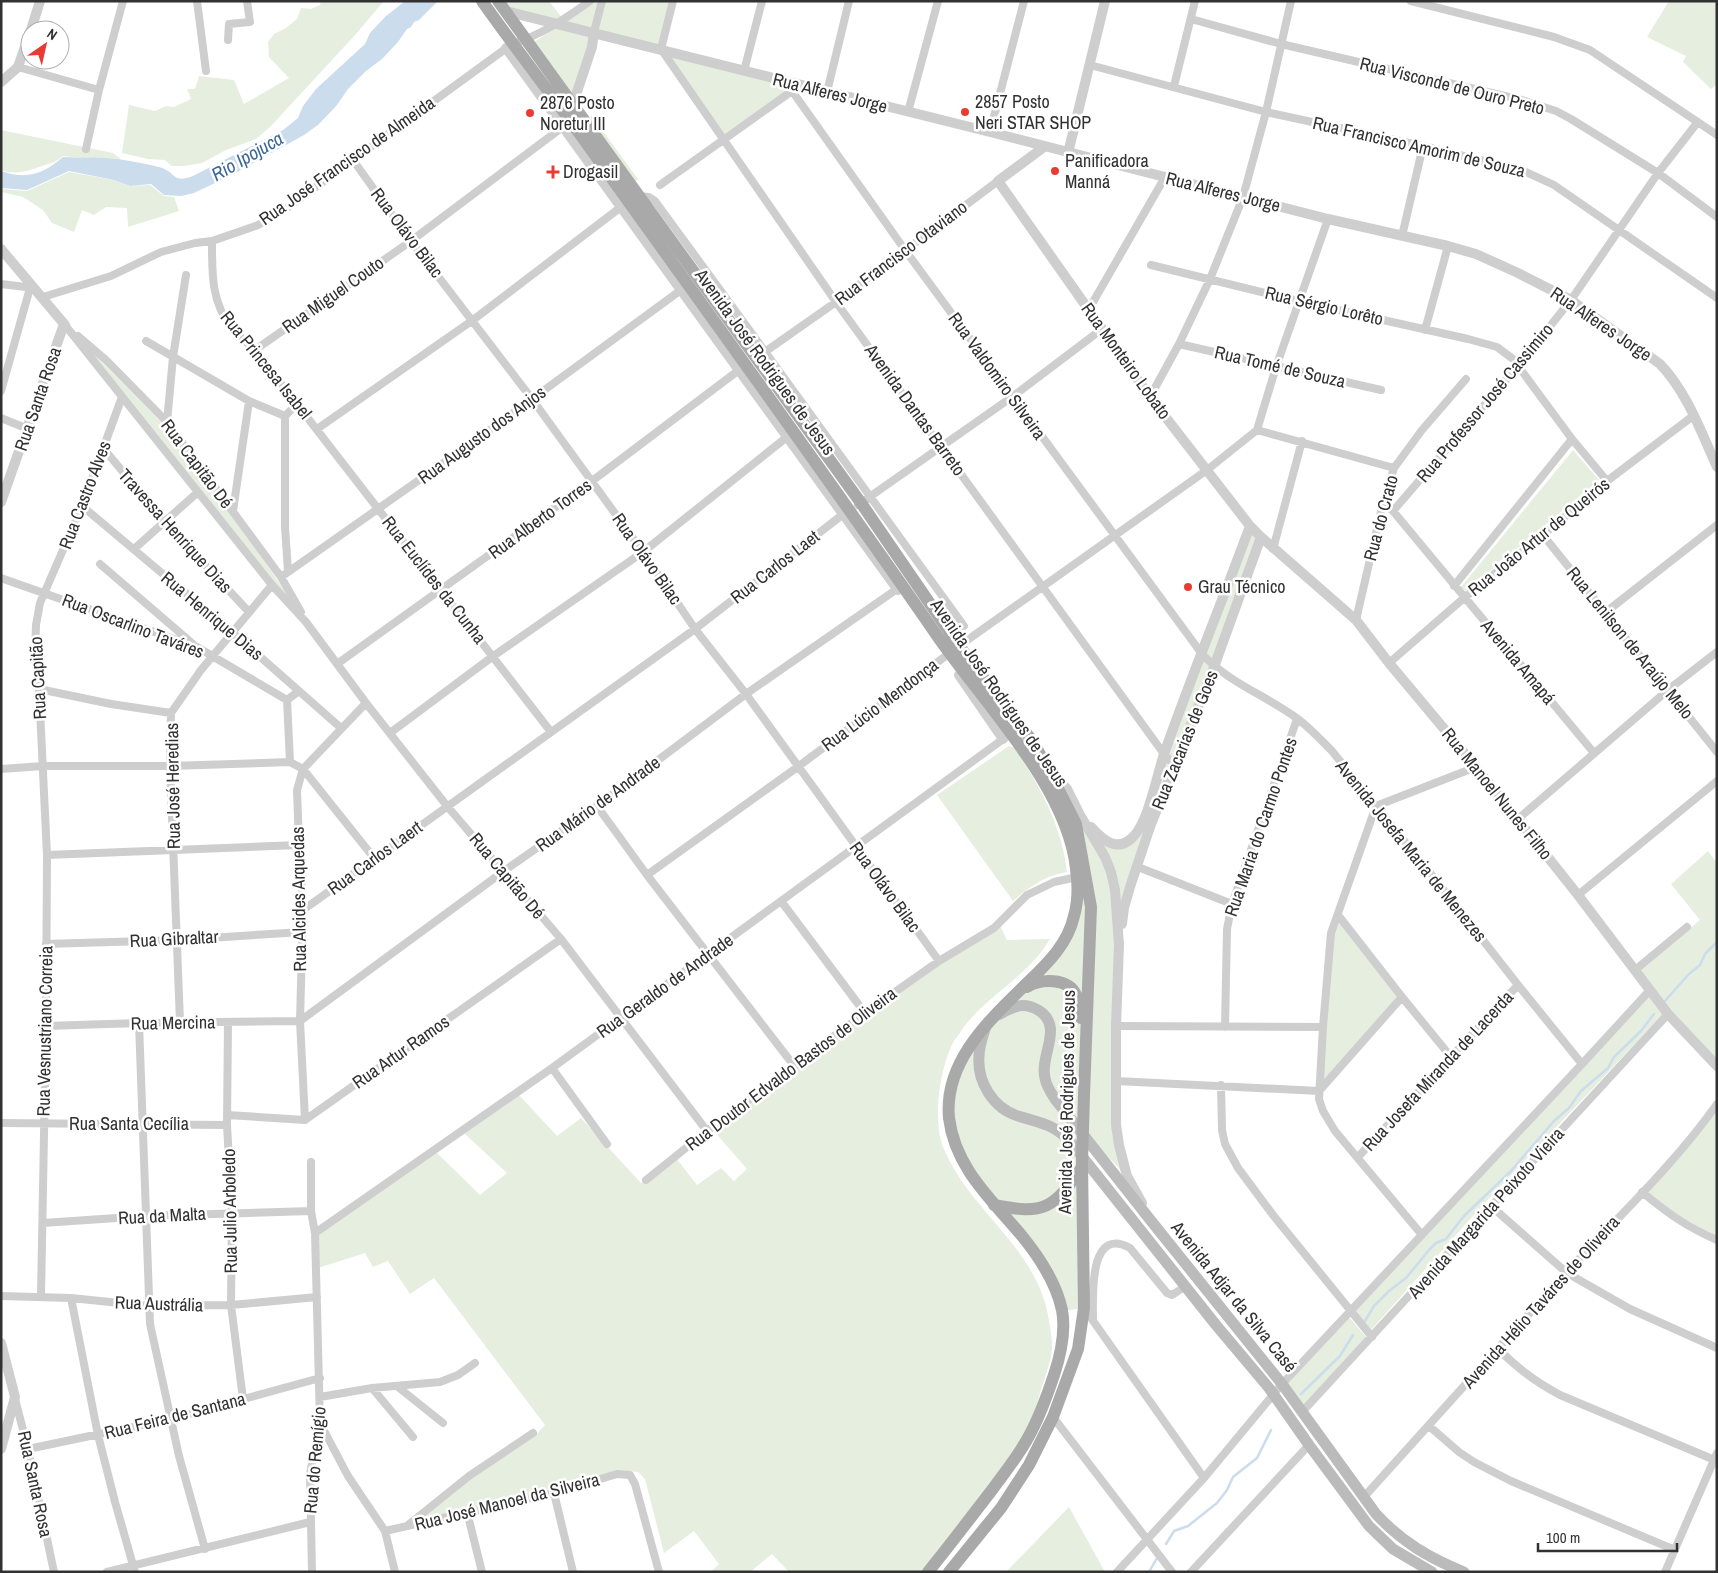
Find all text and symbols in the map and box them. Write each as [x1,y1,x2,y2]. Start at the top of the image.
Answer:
north arrow [20,20,70,70]
text: N [44,24,61,44]
street label: Rua Visconde de Ouro Preto [1357,50,1547,121]
street label: Rua Alferes Jorge [770,66,890,119]
place label: 2857 Posto Neri STAR SHOP [975,89,1091,135]
street label: Rua José Francisco de Almeida [254,90,440,231]
place label: 2876 Posto Noretur III [540,90,615,136]
marker: 2857 Posto Neri STAR SHOP [959,106,971,118]
marker: 2876 Posto Noretur III [524,107,536,119]
street label: Rua Francisco Amorim de Souza [1310,110,1528,183]
water label: Rio Ipojuca [206,125,288,187]
place label: Panificadora Manná [1065,148,1149,194]
place label: Drogasil [563,159,618,184]
marker: Panificadora Manná [1049,165,1061,177]
street label: Rua Alferes Jorge [1163,165,1283,218]
marker: Drogasil [547,166,559,178]
street label: Rua Olávo Bilac [365,183,449,283]
street label: Rua Francisco Otaviano [829,194,972,311]
street label: Rua Miguel Couto [277,250,389,339]
street label: Avenida José Rodrigues de Jesus [689,263,842,460]
street label: Rua Sérgio Lorêto [1263,280,1386,331]
street label: Rua Alferes Jorge [1546,280,1657,367]
street label: Rua Monteiro Lobato [1076,297,1177,424]
street label: Rua Princesa Isabel [215,305,318,424]
street label: Rua Valdomiro Silveira [943,307,1052,444]
street label: Rua Professor José Cassimiro [1410,318,1559,488]
street label: Avenida Dantas Barreto [858,338,972,481]
street label: Rua Tomé de Souza [1212,339,1348,394]
street label: Rua Santa Rosa [8,344,67,454]
street label: Rua Augusto dos Anjos [413,380,551,490]
street label: Rua Capitão Dé [156,414,239,513]
street label: Rua Castro Alves [52,437,117,553]
street label: Travessa Henrique Dias [113,463,238,598]
street label: Rua do Crato [1357,472,1404,564]
street label: Rua João Artur de Queirós [1463,472,1615,602]
street label: Rua Alberto Torres [483,473,596,565]
street label: Rua Olávo Bilac [607,508,688,610]
street label: Rua Euclídes da Cunha [377,511,492,649]
street label: Rua Carlos Laet [725,524,824,609]
street label: Rua Lenilson de Araújo Melo [1561,561,1700,724]
street label: Rua Henrique Dias [156,565,269,666]
place label: Grau Técnico [1198,574,1286,599]
marker: Grau Técnico [1182,581,1194,593]
street label: Rua Oscarlino Taváres [59,587,208,664]
street label: Avenida José Rodrigues de Jesus [924,593,1074,792]
street label: Avenida Amapá [1475,613,1561,710]
street label: Rua Capitão [23,636,52,720]
street label: Rua Lúcio Mendonça [816,652,943,757]
street label: Rua Zacarias de Goes [1145,666,1224,813]
street label: Rua Manoel Nunes Filho [1436,722,1558,865]
street label: Rua José Heredias [159,723,186,849]
street label: Rua Maria do Carmo Pontes [1218,734,1303,920]
street label: Rua Mário de Andrade [530,750,665,857]
street label: Avenida Josefa Maria de Menezes [1329,754,1493,947]
street label: Rua Carlos Laert [322,815,427,901]
street label: Rua Alcides Arquedas [285,826,312,972]
street label: Rua Capitão Dé [464,827,551,924]
street label: Rua Olávo Bilac [844,836,927,937]
street label: Rua Gibraltar [129,924,219,953]
street label: Rua Geraldo de Andrade [591,927,738,1044]
street label: Rua Vesnustriano Correia [31,945,58,1117]
street label: Rua Doutor Edvaldo Bastos de Oliveira [680,981,901,1156]
street label: Rua Josefa Miranda de Lacerda [1357,985,1519,1156]
street label: Avenida José Rodrigues de Jesus [1052,990,1081,1215]
street label: Rua Mercina [131,1009,215,1036]
street label: Rua Artur Ramos [347,1009,454,1094]
street label: Rua Santa Cecília [69,1111,189,1136]
street label: Avenida Margarida Peixoto Vieira [1401,1122,1569,1305]
street label: Rua Julio Arboledo [216,1148,243,1274]
street label: Rua da Malta [117,1201,206,1230]
street label: Avenida Hélio Taváres de Oliveira [1456,1210,1625,1394]
street label: Avenida Adjar da Silva Casé [1165,1215,1303,1377]
street label: Rua Austrália [114,1289,204,1318]
street label: Rua Feira de Santana [102,1386,248,1445]
street label: Rua do Remígio [297,1405,332,1515]
street label: Rua Santa Rosa [12,1428,59,1539]
street label: Rua José Manoel da Silveira [412,1466,602,1537]
scale bar [1538,1520,1677,1552]
text: 100 m [1546,1527,1580,1548]

